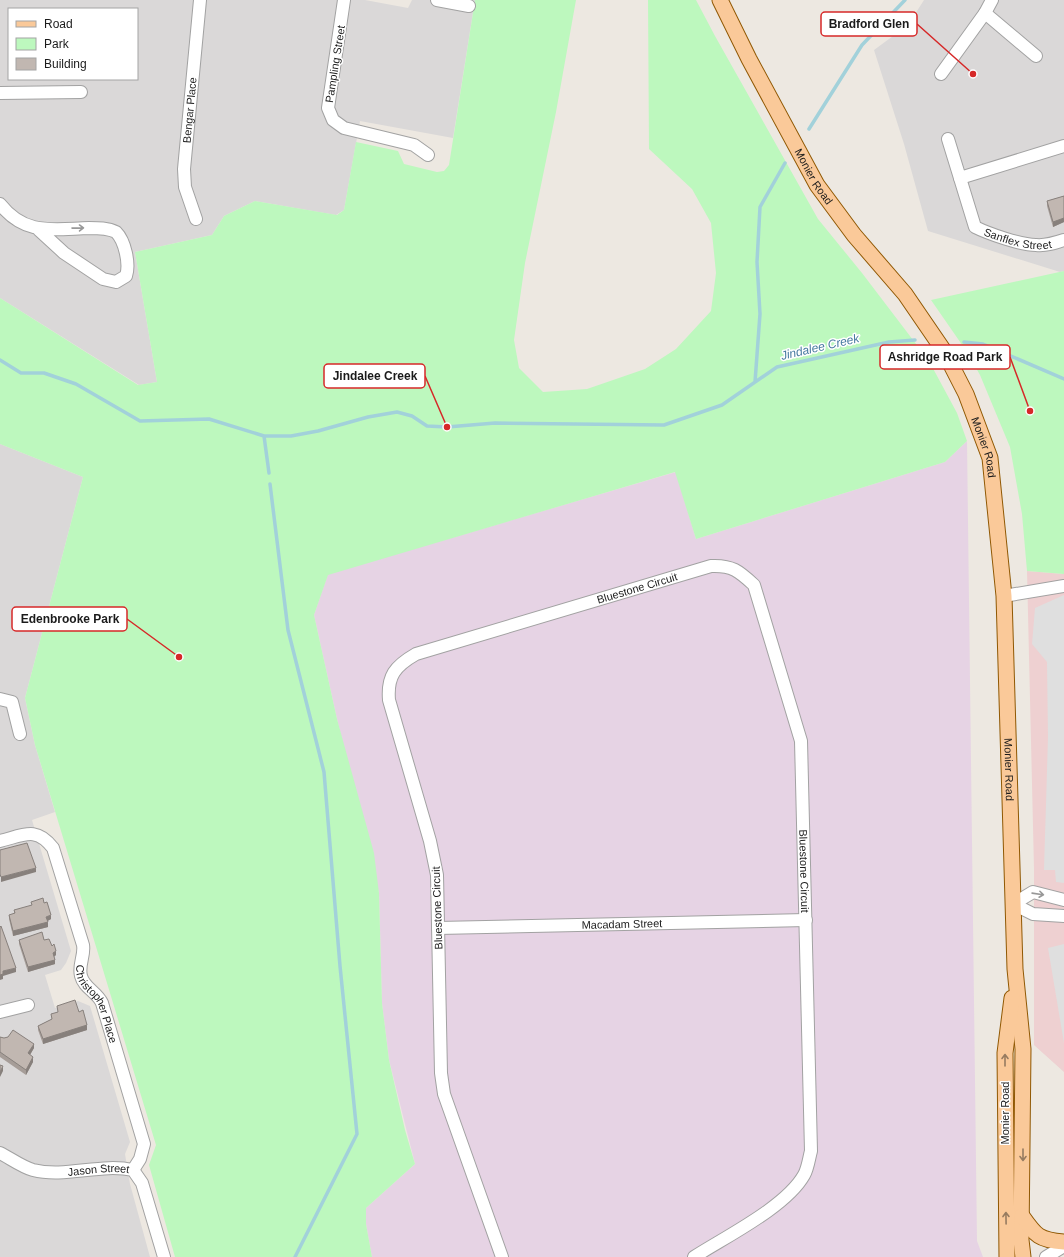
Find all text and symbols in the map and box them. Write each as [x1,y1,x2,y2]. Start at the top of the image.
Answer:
legend [8,8,138,80]
callout: Bradford Glen [821,12,917,36]
text: Road [44,17,73,31]
text: Bradford Glen [829,17,909,31]
street label: Pampling Street [323,24,347,104]
text: Park [44,37,70,51]
text: Building [44,57,87,71]
street label: Bengar Place [180,77,199,144]
street label: Monier Road [793,147,835,207]
one-way arrow [71,225,84,232]
street label: Sanflex Street [982,226,1053,251]
water label: Jindalee Creek [778,331,862,363]
callout: Ashridge Road Park [880,345,1010,369]
text: Ashridge Road Park [888,350,1003,364]
callout: Jindalee Creek [324,364,425,388]
text: Jindalee Creek [333,369,418,383]
street label: Monier Road [969,415,998,478]
street label: Bluestone Circuit [595,570,679,606]
callout: Edenbrooke Park [12,607,127,631]
text: Edenbrooke Park [21,612,120,626]
street label: Monier Road [1002,738,1016,801]
street label: Bluestone Circuit [797,829,811,913]
street label: Bluestone Circuit [430,866,444,950]
one-way arrow [1031,890,1044,898]
street label: Macadam Street [581,917,662,931]
street label: Christopher Place [74,964,120,1045]
one-way arrow [1001,1054,1009,1067]
street label: Monier Road [999,1082,1011,1144]
one-way arrow [1019,1148,1027,1161]
street label: Jason Street [67,1162,130,1178]
one-way arrow [1002,1212,1010,1225]

